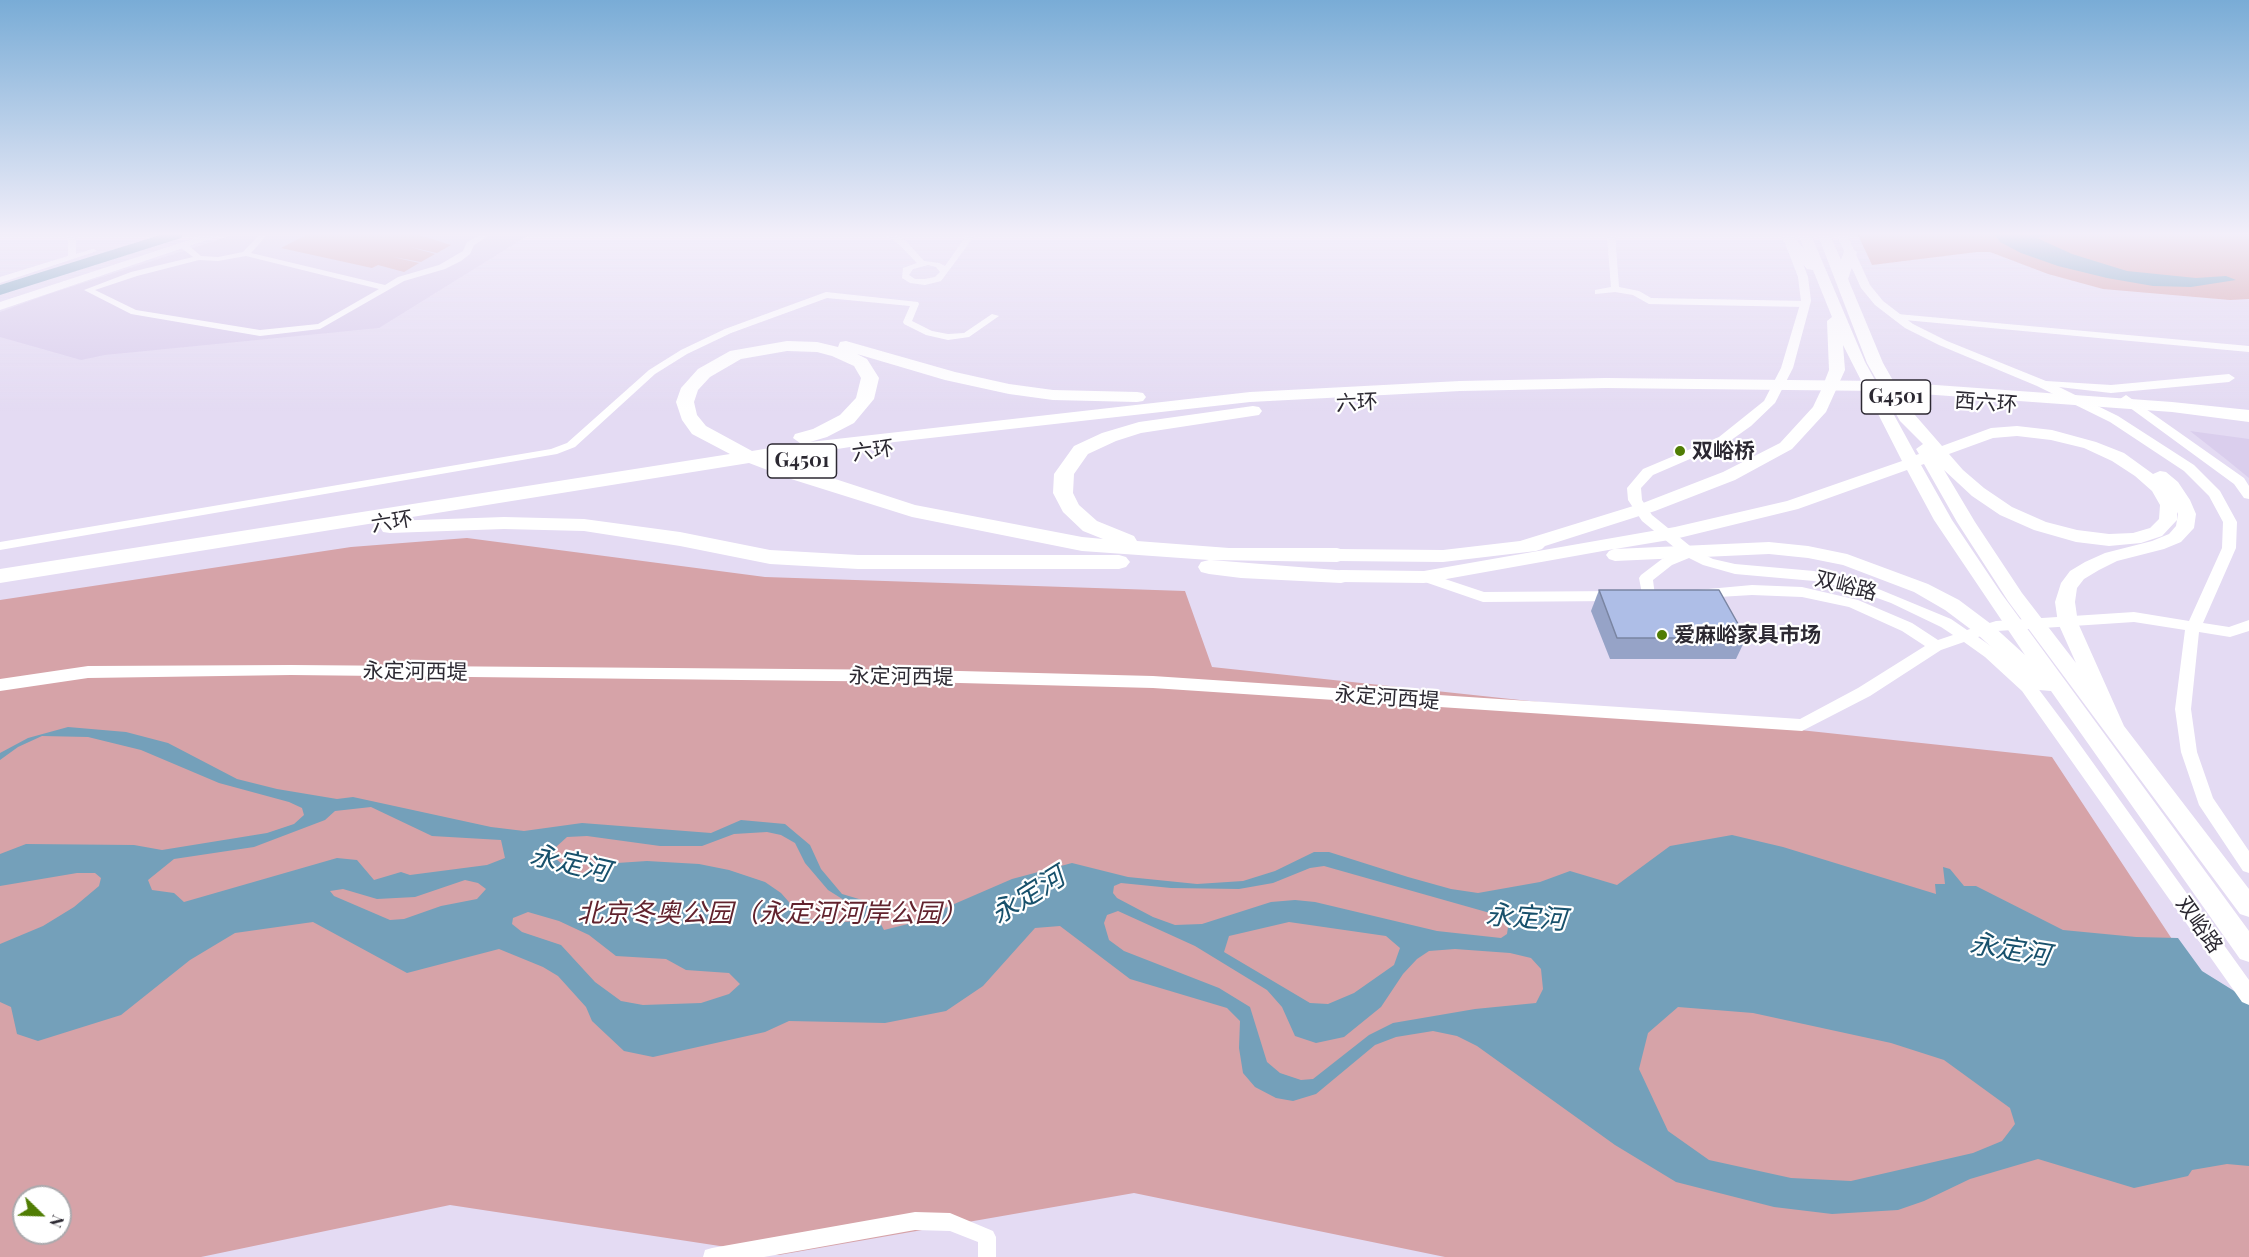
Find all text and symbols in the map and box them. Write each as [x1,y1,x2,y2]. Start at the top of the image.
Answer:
road number: G4501 [1862,380,1930,414]
street label: 西六环 [1954,388,2018,418]
street label: 六环 [1335,389,1379,417]
street label: 六环 [850,436,896,466]
place label: 双峪桥 [1692,438,1755,464]
road number: G4501 [768,444,836,478]
marker: 双峪桥 [1673,444,1687,458]
street label: 六环 [369,506,415,538]
street label: 双峪路 [1812,566,1880,606]
place label: 爱麻峪家具市场 [1674,622,1821,648]
marker: 爱麻峪家具市场 [1655,628,1669,642]
street label: 永定河西堤 [362,658,468,686]
street label: 永定河西堤 [848,663,954,691]
street label: 永定河西堤 [1334,682,1440,714]
water label: 永定河 [527,839,613,889]
water label: 永定河 [985,861,1071,931]
street label: 双峪路 [2171,892,2227,958]
park label: 北京冬奥公园（永定河河岸公园） [577,898,967,930]
water label: 永定河 [1484,899,1568,937]
water label: 永定河 [1967,928,2053,972]
north arrow [12,1185,72,1245]
text: N [45,1212,69,1231]

